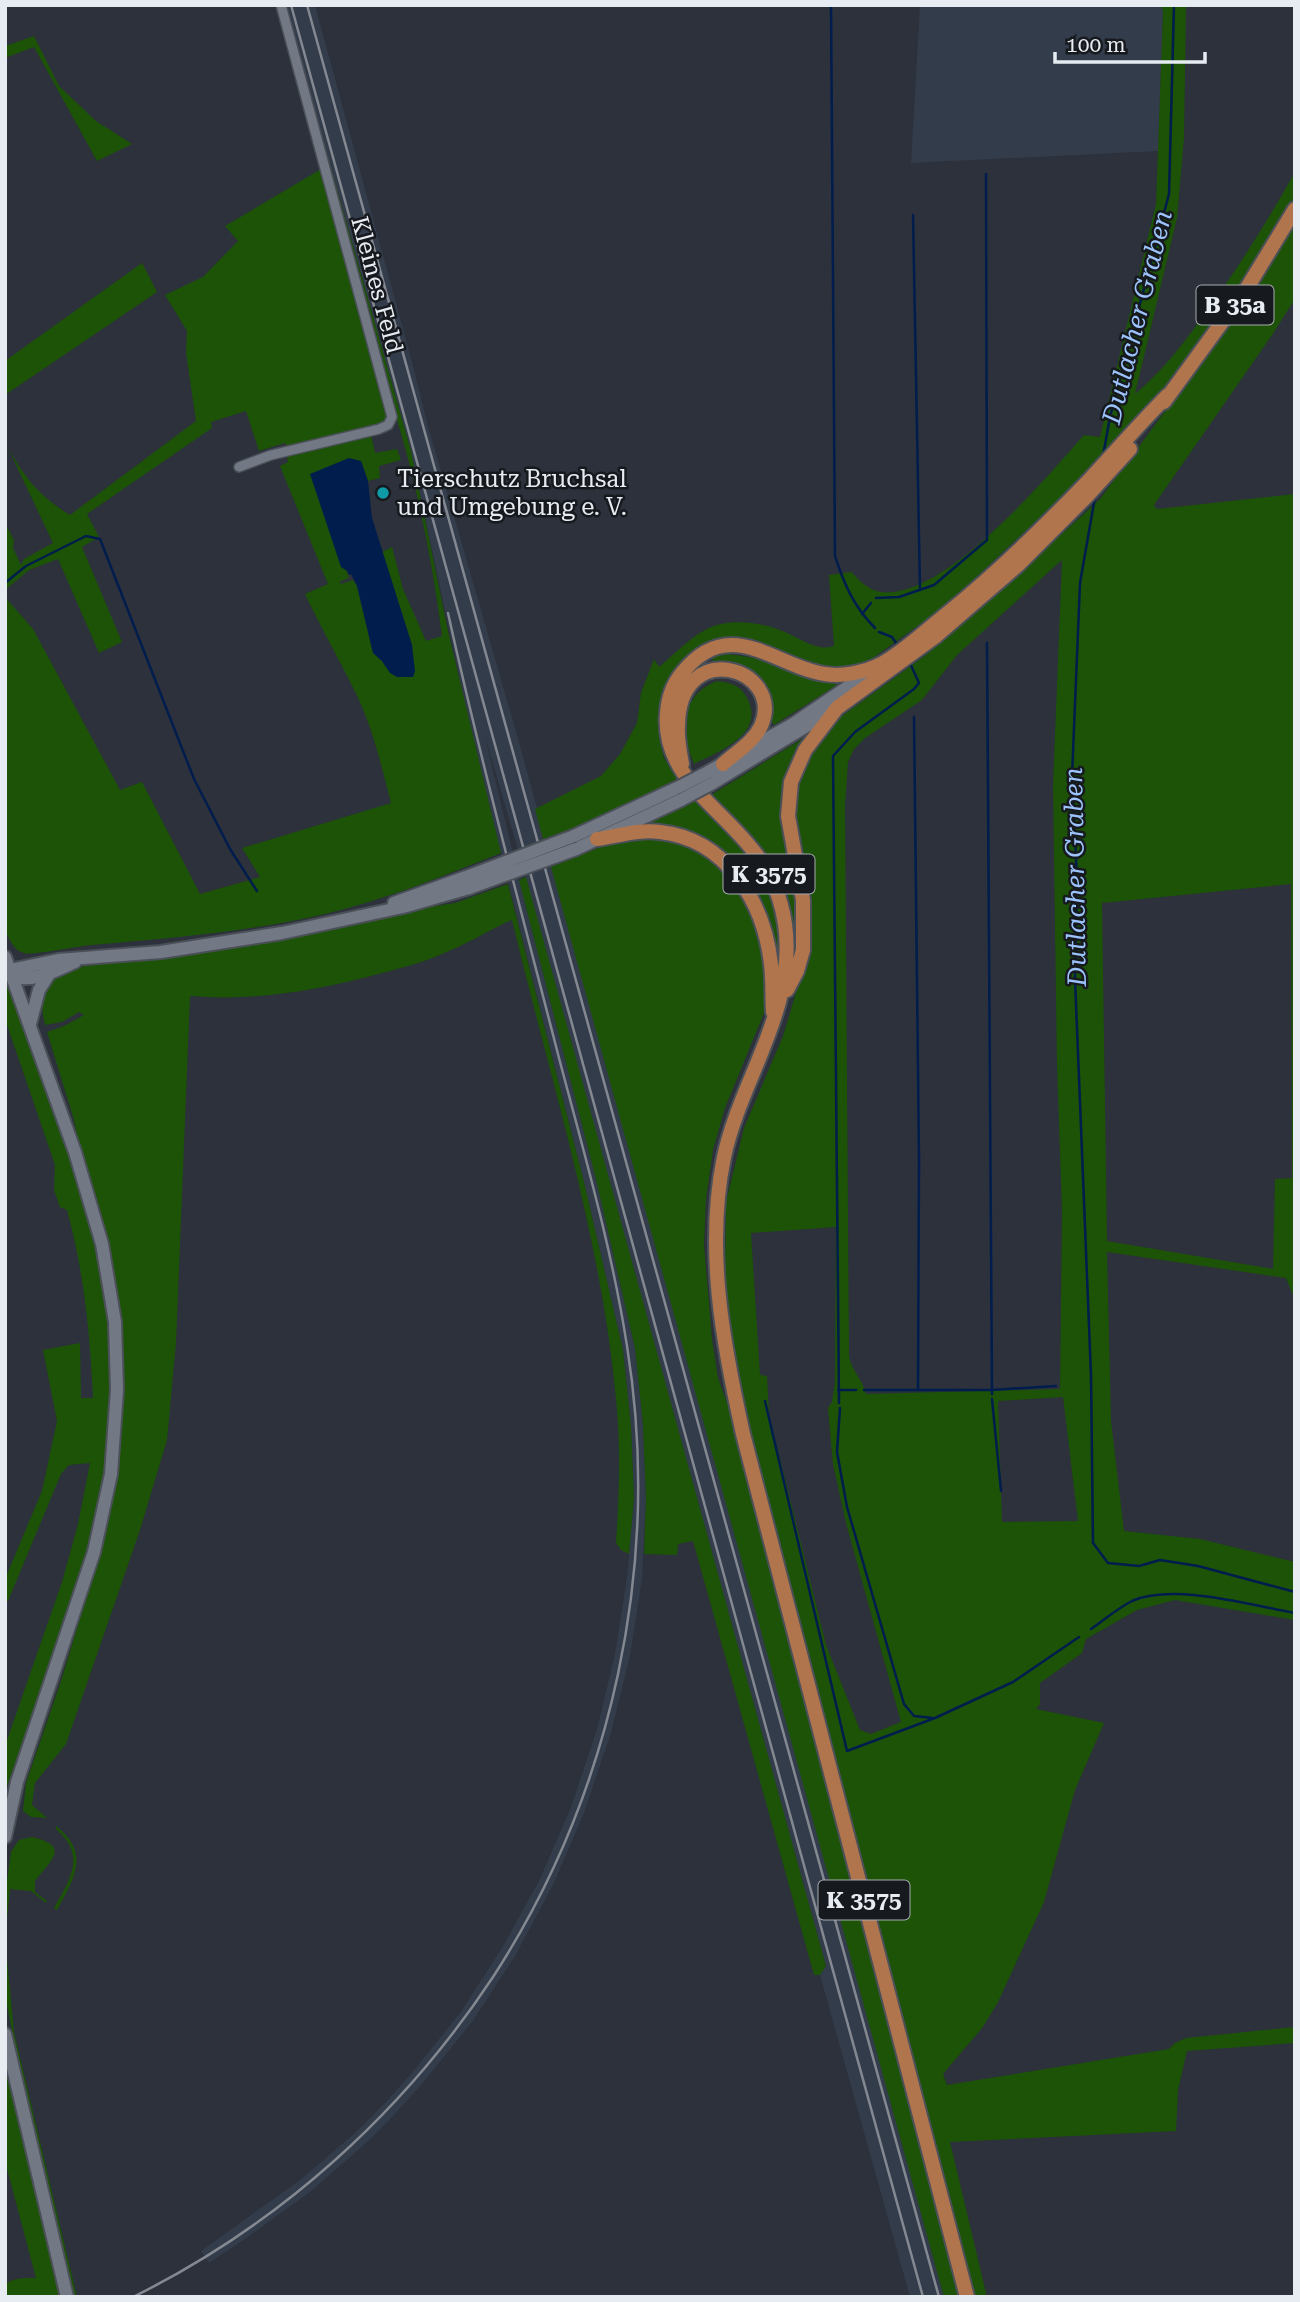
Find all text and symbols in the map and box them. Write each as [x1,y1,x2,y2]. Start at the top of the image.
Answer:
scale bar [1055,21,1206,65]
text: 100 m [1066,33,1126,57]
water label: Dutlacher Graben [1096,207,1178,428]
street label: Kleines Feld [345,213,409,357]
road number: B 35a [1196,286,1274,324]
place label: Tierschutz Bruchsal und Umgebung e. V. [397,465,627,521]
marker: Tierschutz Bruchsal und Umgebung e. V. [375,485,391,501]
water label: Dutlacher Graben [1058,767,1092,988]
road number: K 3575 [724,854,814,894]
road number: K 3575 [818,1881,910,1920]

